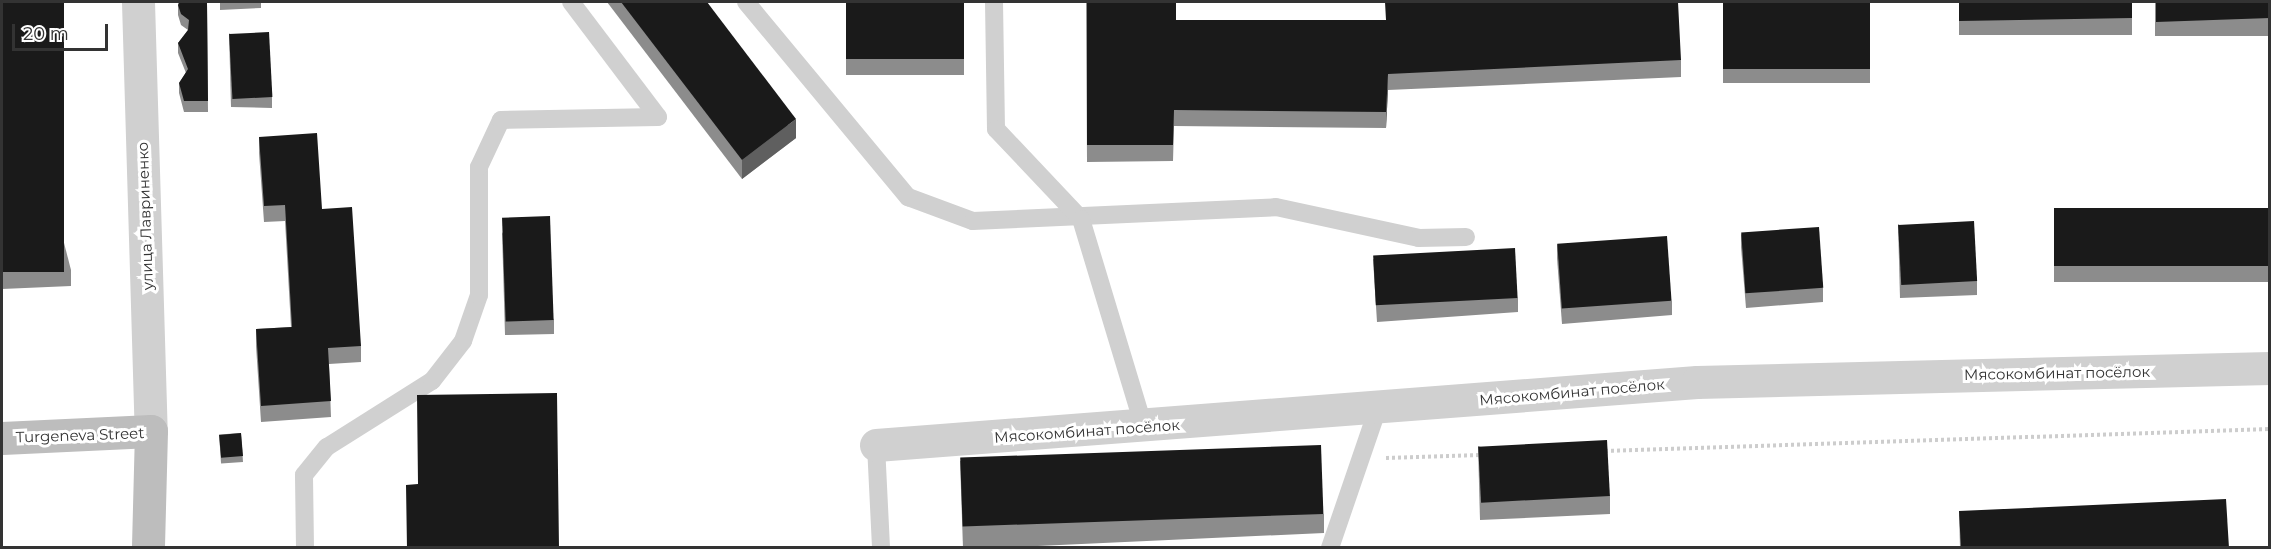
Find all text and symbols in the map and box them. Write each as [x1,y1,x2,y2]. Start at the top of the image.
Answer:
scale bar [15,12,111,50]
text: 20 m [23,23,69,45]
street label: улица Лавриненко [133,141,157,291]
street label: Мясокомбинат посёлок [1964,362,2150,384]
street label: Мясокомбинат посёлок [1479,375,1665,409]
street label: Мясокомбинат посёлок [994,416,1180,446]
street label: Turgeneva Street [15,424,145,446]

